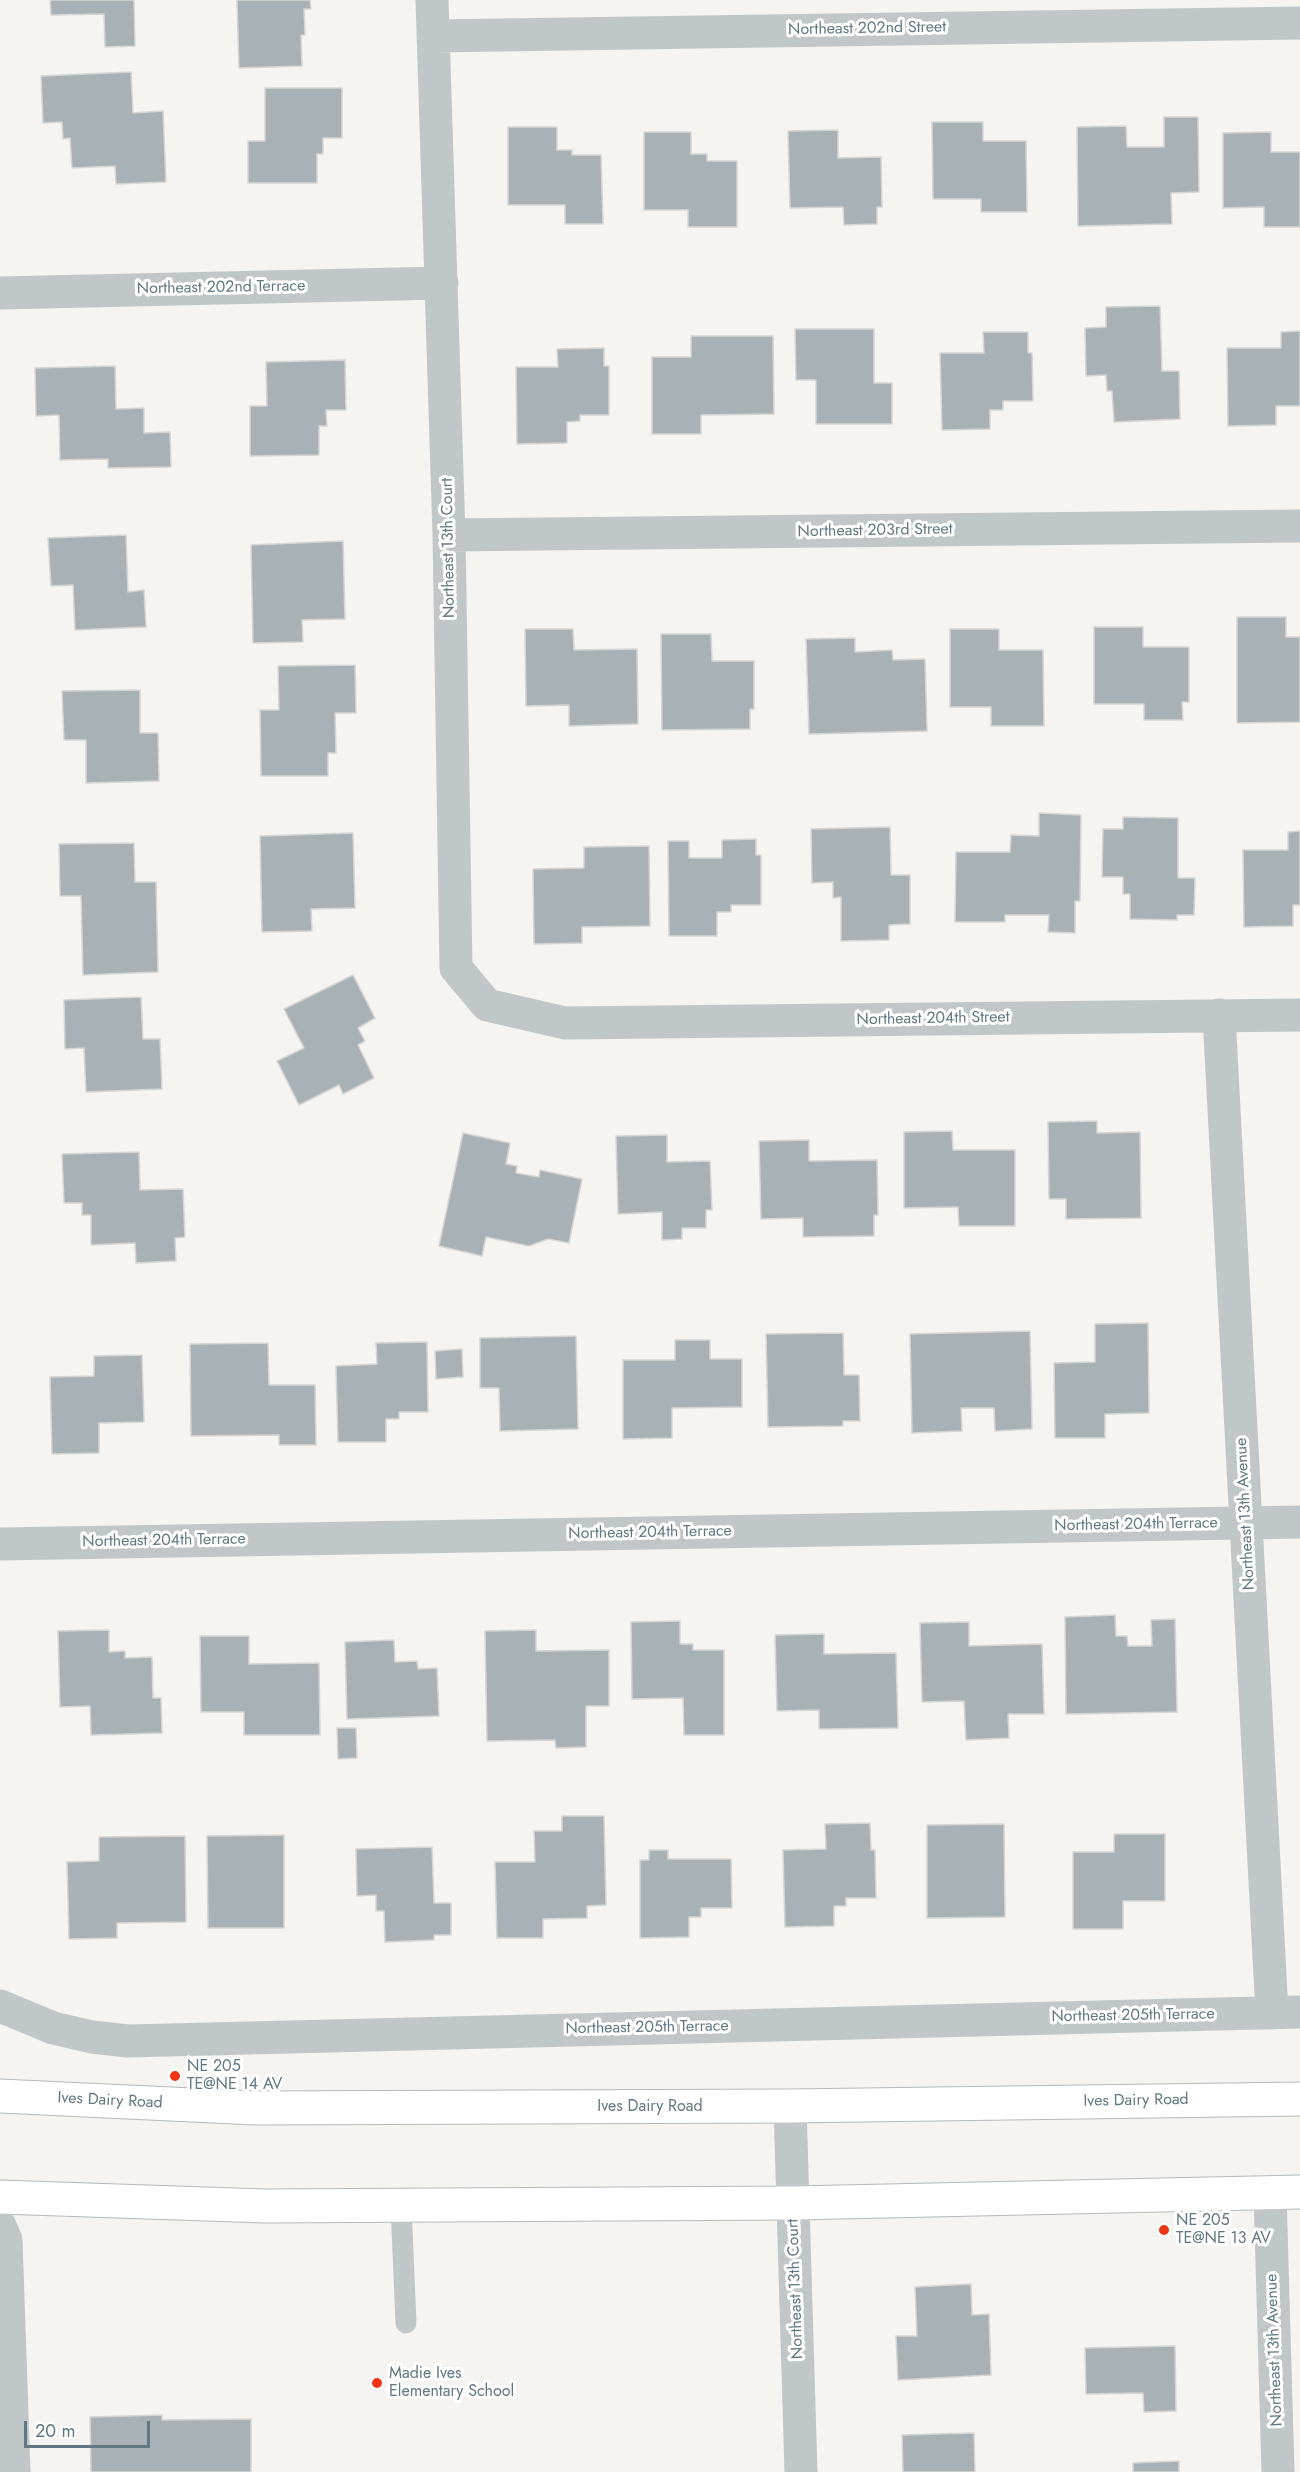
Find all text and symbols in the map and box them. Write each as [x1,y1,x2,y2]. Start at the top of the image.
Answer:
street label: Northeast 202nd Street [788,18,946,40]
street label: Northeast 202nd Terrace [137,277,305,299]
street label: Northeast 13th Court [438,478,460,618]
street label: Northeast 203rd Street [797,520,953,542]
street label: Northeast 204th Street [856,1008,1010,1030]
street label: Northeast 13th Avenue [1232,1437,1260,1591]
street label: Northeast 204th Terrace [1054,1514,1218,1536]
street label: Northeast 204th Terrace [568,1522,732,1544]
street label: Northeast 204th Terrace [82,1530,246,1552]
street label: Northeast 205th Terrace [1051,2005,1215,2027]
street label: Northeast 205th Terrace [565,2017,729,2039]
place label: NE 205 TE@NE 14 AV [187,2057,282,2095]
marker: NE 205 TE@NE 14 AV [168,2069,182,2083]
street label: Ives Dairy Road [57,2089,163,2113]
street label: Ives Dairy Road [1083,2090,1189,2112]
street label: Ives Dairy Road [597,2097,703,2117]
place label: NE 205 TE@NE 13 AV [1176,2211,1271,2249]
street label: Northeast 13th Court [784,2219,808,2359]
marker: NE 205 TE@NE 13 AV [1157,2223,1171,2237]
street label: Northeast 13th Avenue [1263,2273,1287,2427]
place label: Madie Ives Elementary School [389,2364,514,2402]
marker: Madie Ives Elementary School [370,2376,384,2390]
scale bar [27,2409,153,2447]
text: 20 m [35,2418,75,2444]

